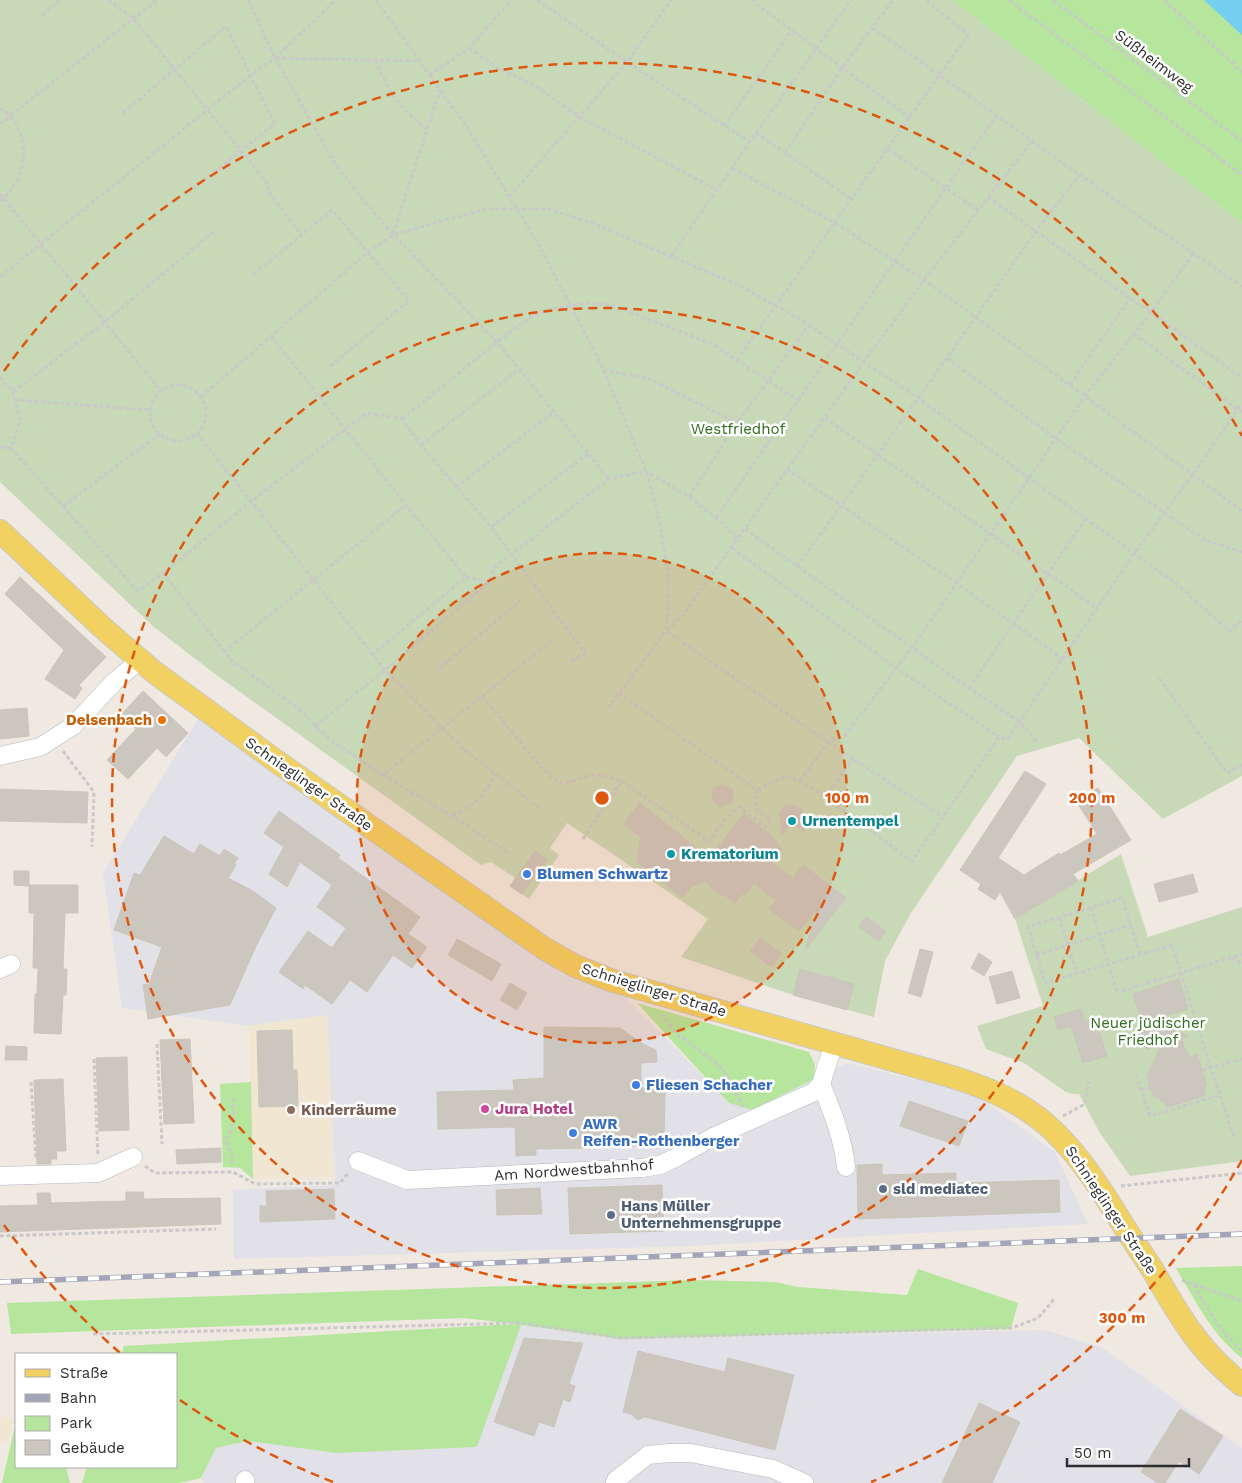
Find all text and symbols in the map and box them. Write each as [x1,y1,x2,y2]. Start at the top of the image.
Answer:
street label: Süßheimweg [1111,26,1197,96]
park label: Westfriedhof [691,420,785,438]
place label: Delsenbach [66,711,152,729]
marker: Delsenbach [156,714,168,726]
street label: Schnieglinger Straße [242,733,376,835]
centre of rings [593,789,611,807]
text: 100 m [825,789,869,807]
text: 200 m [1069,789,1115,807]
place label: Urnentempel [802,812,899,830]
marker: Urnentempel [786,815,798,827]
place label: Krematorium [681,845,779,863]
marker: Krematorium [665,848,677,860]
place label: Blumen Schwartz [537,865,668,883]
marker: Blumen Schwartz [521,868,533,880]
street label: Schnieglinger Straße [579,959,729,1021]
park label: Neuer jüdischer Friedhof [1090,1014,1206,1049]
place label: Fliesen Schacher [646,1076,773,1094]
marker: Fliesen Schacher [630,1079,642,1091]
place label: Jura Hotel [495,1100,573,1118]
place label: Kinderräume [301,1101,397,1119]
marker: Jura Hotel [479,1103,491,1115]
marker: Kinderräume [285,1104,297,1116]
place label: AWR Reifen-Rothenberger [583,1115,740,1150]
marker: AWR Reifen-Rothenberger [567,1127,579,1139]
street label: Schnieglinger Straße [1061,1142,1161,1278]
street label: Am Nordwestbahnhof [493,1155,655,1185]
place label: sld mediatec [893,1180,989,1198]
marker: sld mediatec [877,1183,889,1195]
place label: Hans Müller Unternehmensgruppe [621,1197,782,1232]
marker: Hans Müller Unternehmensgruppe [605,1209,617,1221]
text: 300 m [1099,1309,1145,1327]
legend [15,1353,178,1468]
text: Straße [60,1364,108,1382]
text: Bahn [60,1389,97,1407]
text: Park [60,1414,93,1432]
scale bar [1067,1436,1190,1468]
text: Gebäude [60,1439,125,1457]
text: 50 m [1074,1444,1111,1462]

